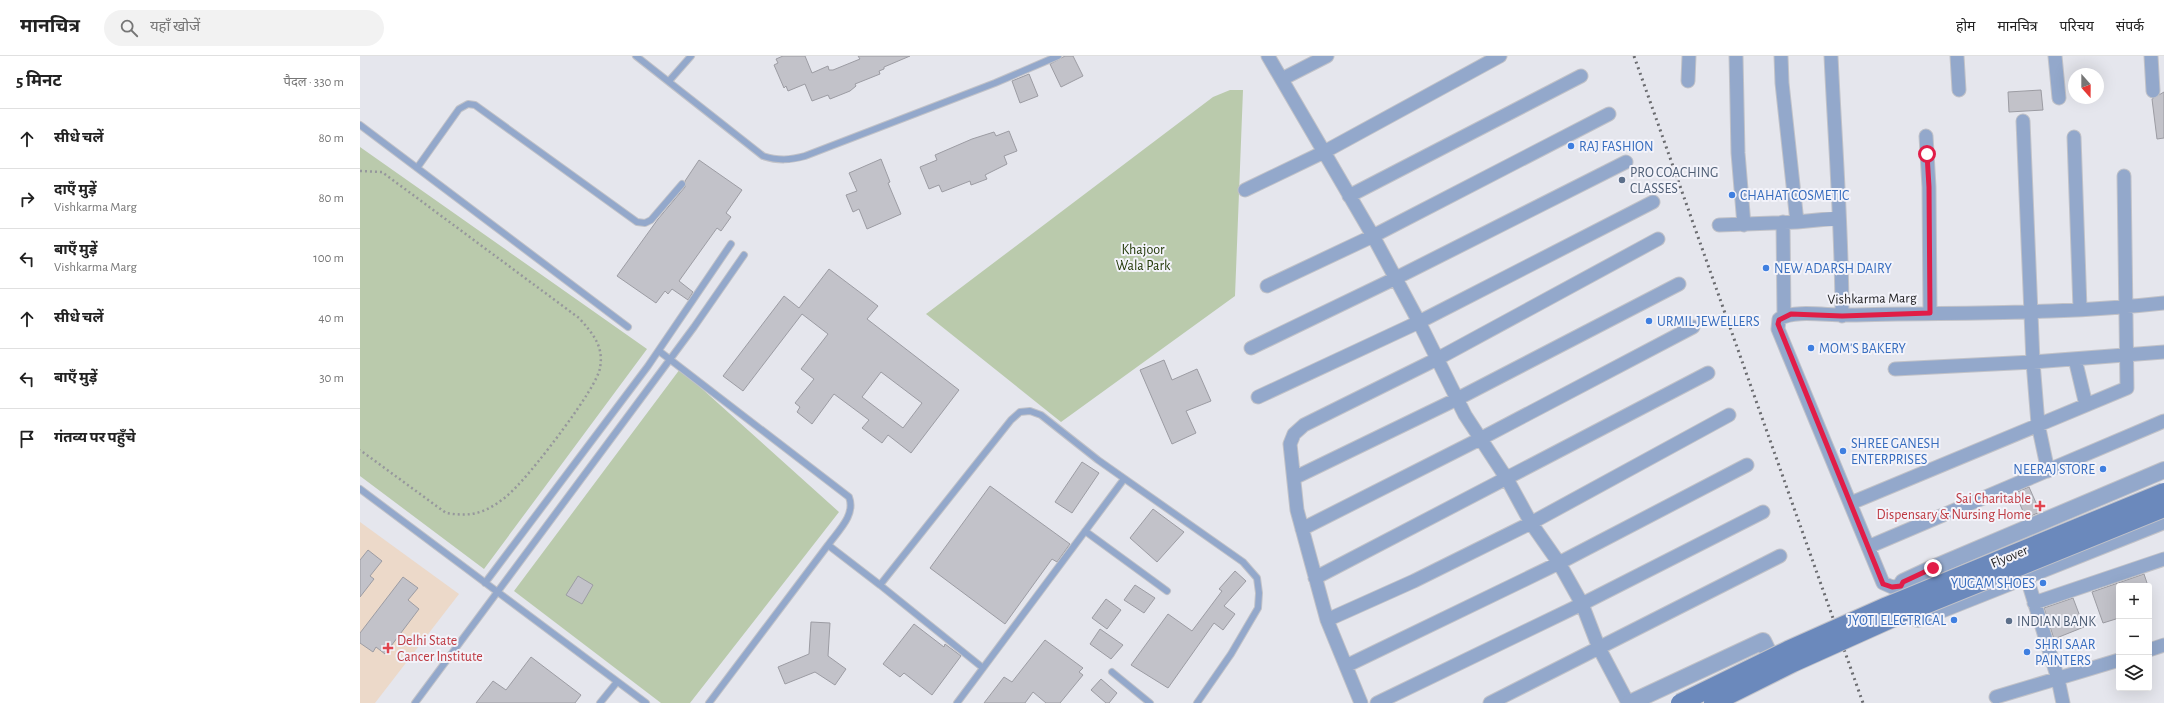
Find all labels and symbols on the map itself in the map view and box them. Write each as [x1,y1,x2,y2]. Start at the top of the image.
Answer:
north arrow [2068,68,2104,104]
place label: RAJ FASHION [1579,140,1653,154]
marker: RAJ FASHION [1566,141,1576,151]
route start [1918,145,1936,163]
place label: PRO COACHING CLASSES [1630,166,1718,196]
marker: PRO COACHING CLASSES [1617,175,1627,185]
place label: CHAHAT COSMETIC [1740,189,1849,203]
marker: CHAHAT COSMETIC [1727,190,1737,200]
park label: Khajoor Wala Park [1116,243,1171,273]
place label: NEW ADARSH DAIRY [1774,262,1892,276]
marker: NEW ADARSH DAIRY [1761,263,1771,273]
street label: Vishkarma Marg [1827,291,1917,307]
place label: URMIL JEWELLERS [1657,315,1760,329]
marker: URMIL JEWELLERS [1644,316,1654,326]
place label: MOM'S BAKERY [1819,342,1907,356]
marker: MOM'S BAKERY [1806,343,1816,353]
place label: SHREE GANESH ENTERPRISES [1851,437,1940,467]
marker: SHREE GANESH ENTERPRISES [1838,446,1848,456]
place label: NEERAJ STORE [2013,463,2095,477]
marker: NEERAJ STORE [2098,464,2108,474]
place label: Sai Charitable Dispensary & Nursing Home [1877,492,2031,522]
marker: Sai Charitable Dispensary & Nursing Home [2034,500,2046,512]
street label: Flyover [1989,543,2030,571]
route end [1924,559,1942,577]
place label: YUGAM SHOES [1951,577,2035,591]
marker: YUGAM SHOES [2038,578,2048,588]
place label: JYOTI ELECTRICAL [1848,614,1946,628]
marker: JYOTI ELECTRICAL [1949,615,1959,625]
place label: INDIAN BANK [2017,615,2096,629]
marker: INDIAN BANK [2004,616,2014,626]
place label: Delhi State Cancer Institute [397,634,483,664]
place label: SHRI SAAR PAINTERS [2035,638,2096,668]
marker: Delhi State Cancer Institute [382,642,394,654]
marker: SHRI SAAR PAINTERS [2022,647,2032,657]

